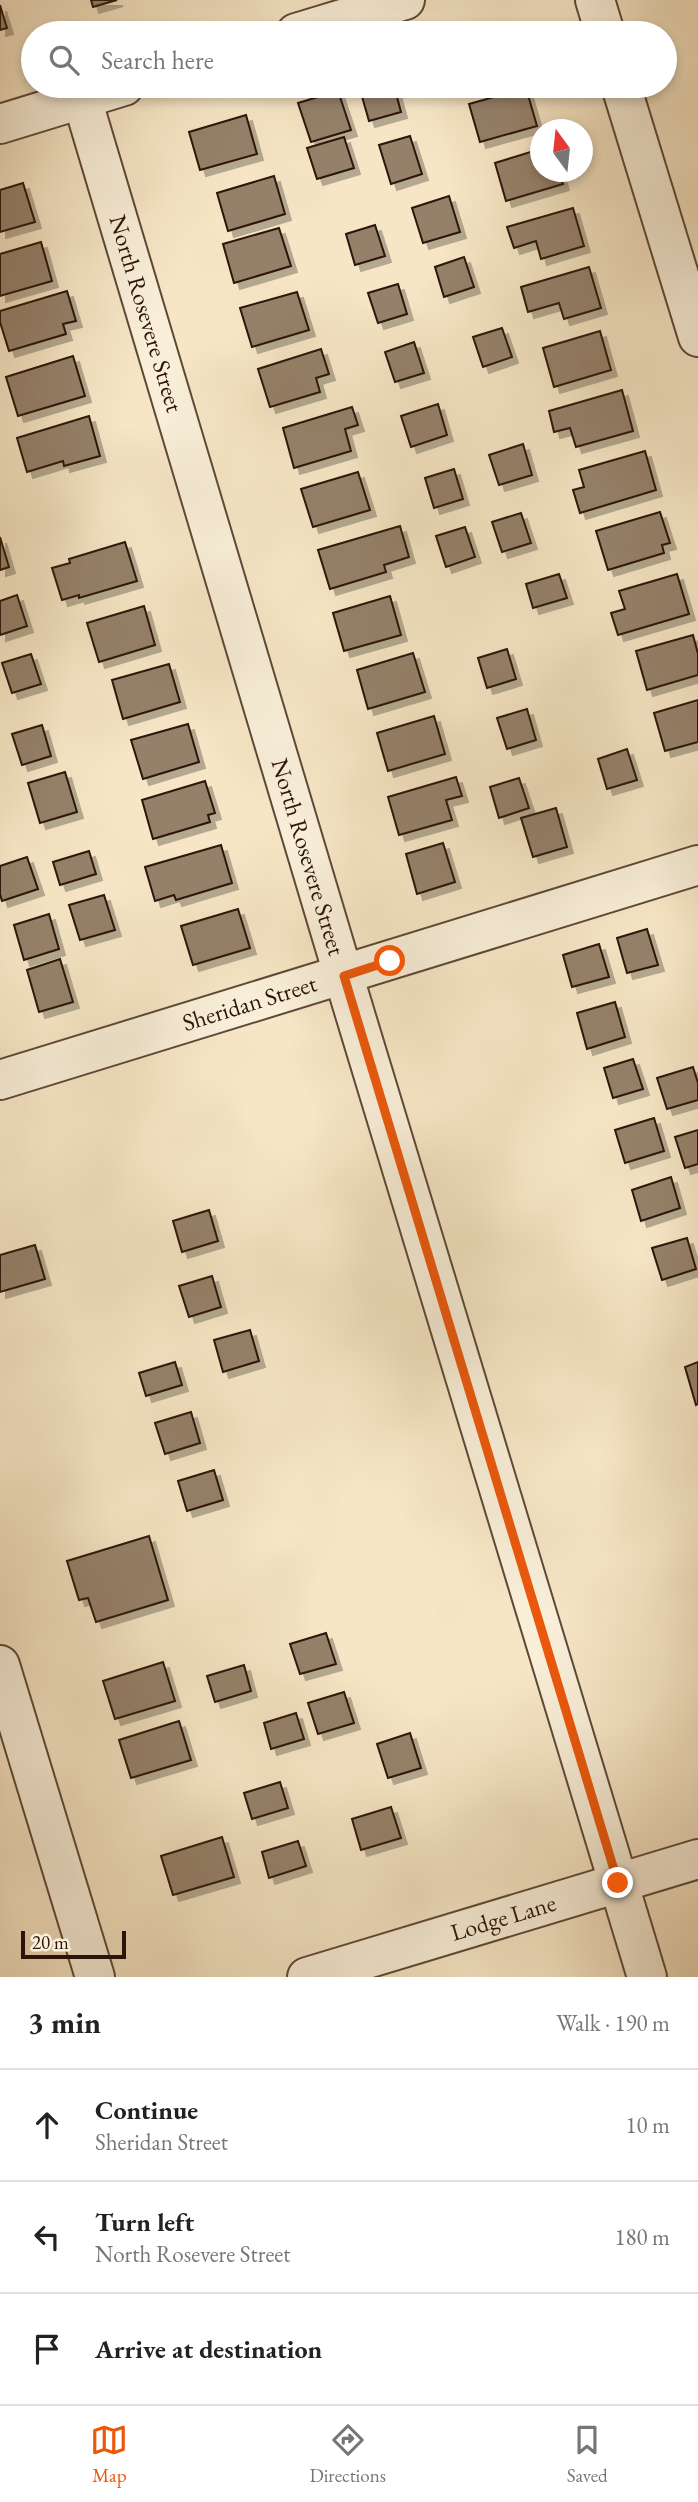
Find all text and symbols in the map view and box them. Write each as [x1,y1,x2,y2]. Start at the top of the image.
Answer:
search box [21,21,677,98]
icon: search [45,41,83,79]
text: Search here [101,43,214,77]
north arrow [530,119,593,182]
street label: North Rosevere Street [102,211,191,416]
street label: North Rosevere Street [265,755,353,960]
route start [374,945,405,976]
street label: Sheridan Street [178,967,321,1038]
route end [602,1867,633,1898]
street label: Lodge Lane [447,1887,559,1948]
scale bar [21,1928,126,1960]
text: 20 m [32,1930,69,1955]
text: 3 min [28,2003,101,2042]
text: Walk · 190 m [556,2008,670,2038]
text: Continue [95,2093,198,2127]
icon: ahead [28,2106,66,2144]
text: 10 m [625,2110,670,2140]
text: Sheridan Street [95,2127,228,2157]
text: Turn left [95,2205,194,2239]
icon: left [28,2218,66,2256]
text: 180 m [614,2222,670,2252]
text: North Rosevere Street [95,2239,290,2269]
icon: arrive [28,2330,66,2368]
text: Arrive at destination [95,2332,322,2366]
tab: Map [90,2421,128,2488]
tab: Directions [309,2421,386,2488]
tab: Saved [567,2421,608,2488]

